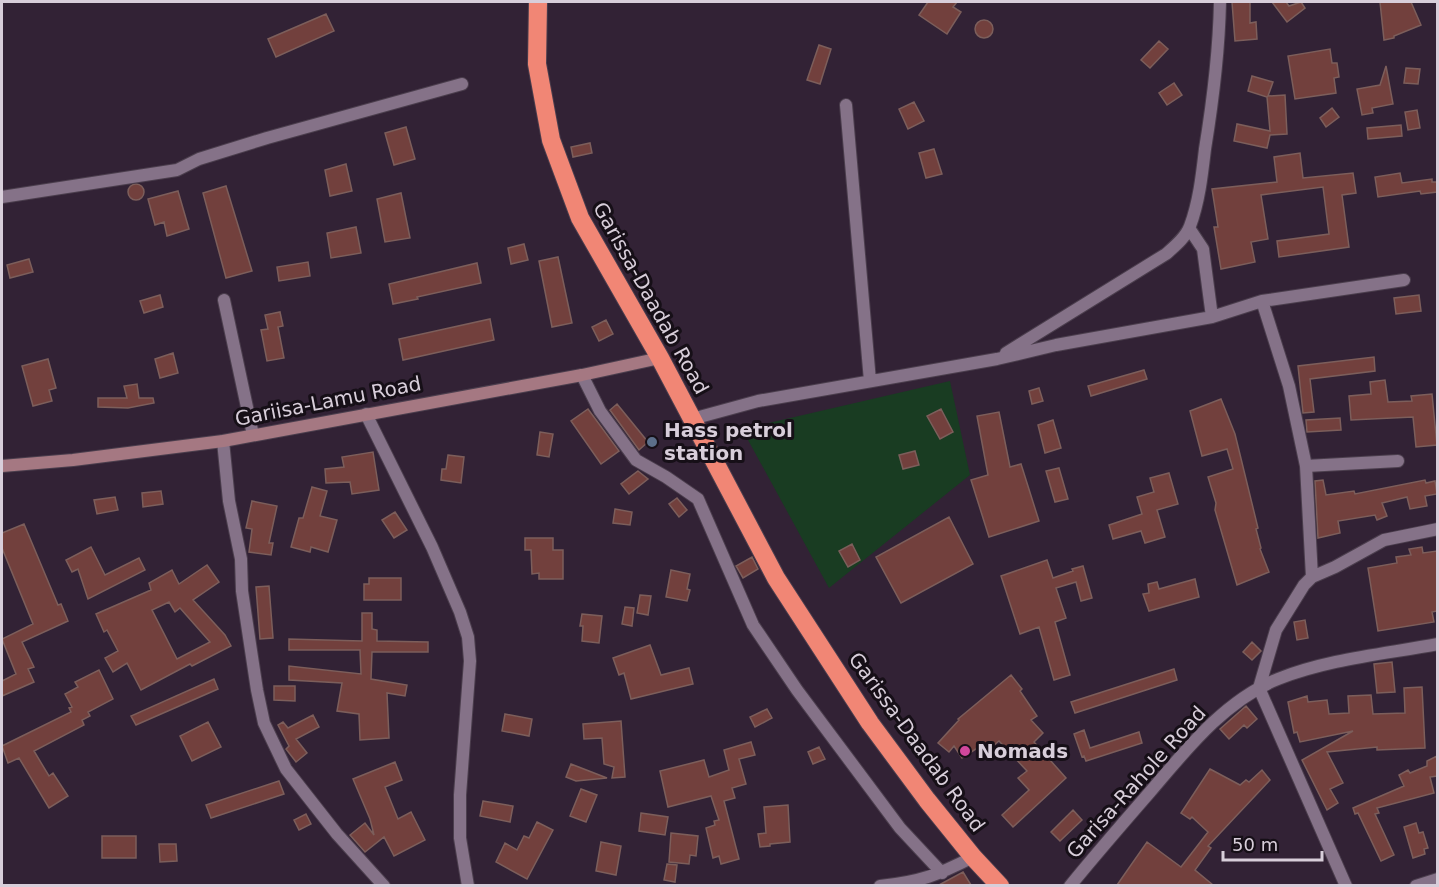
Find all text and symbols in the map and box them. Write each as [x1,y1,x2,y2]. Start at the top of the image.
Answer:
street label: Garissa-Daadab Road [588,198,714,398]
street label: Gariisa-Lamu Road [233,371,423,431]
place label: Hass petrol station [664,418,793,465]
marker: Hass petrol station [645,435,659,449]
street label: Garissa-Daadab Road [844,648,990,836]
street label: Garisa-Rahole Road [1061,701,1211,863]
place label: Nomads [977,739,1068,763]
marker: Nomads [958,744,972,758]
scale bar [1223,824,1322,862]
text: 50 m [1232,834,1278,855]

